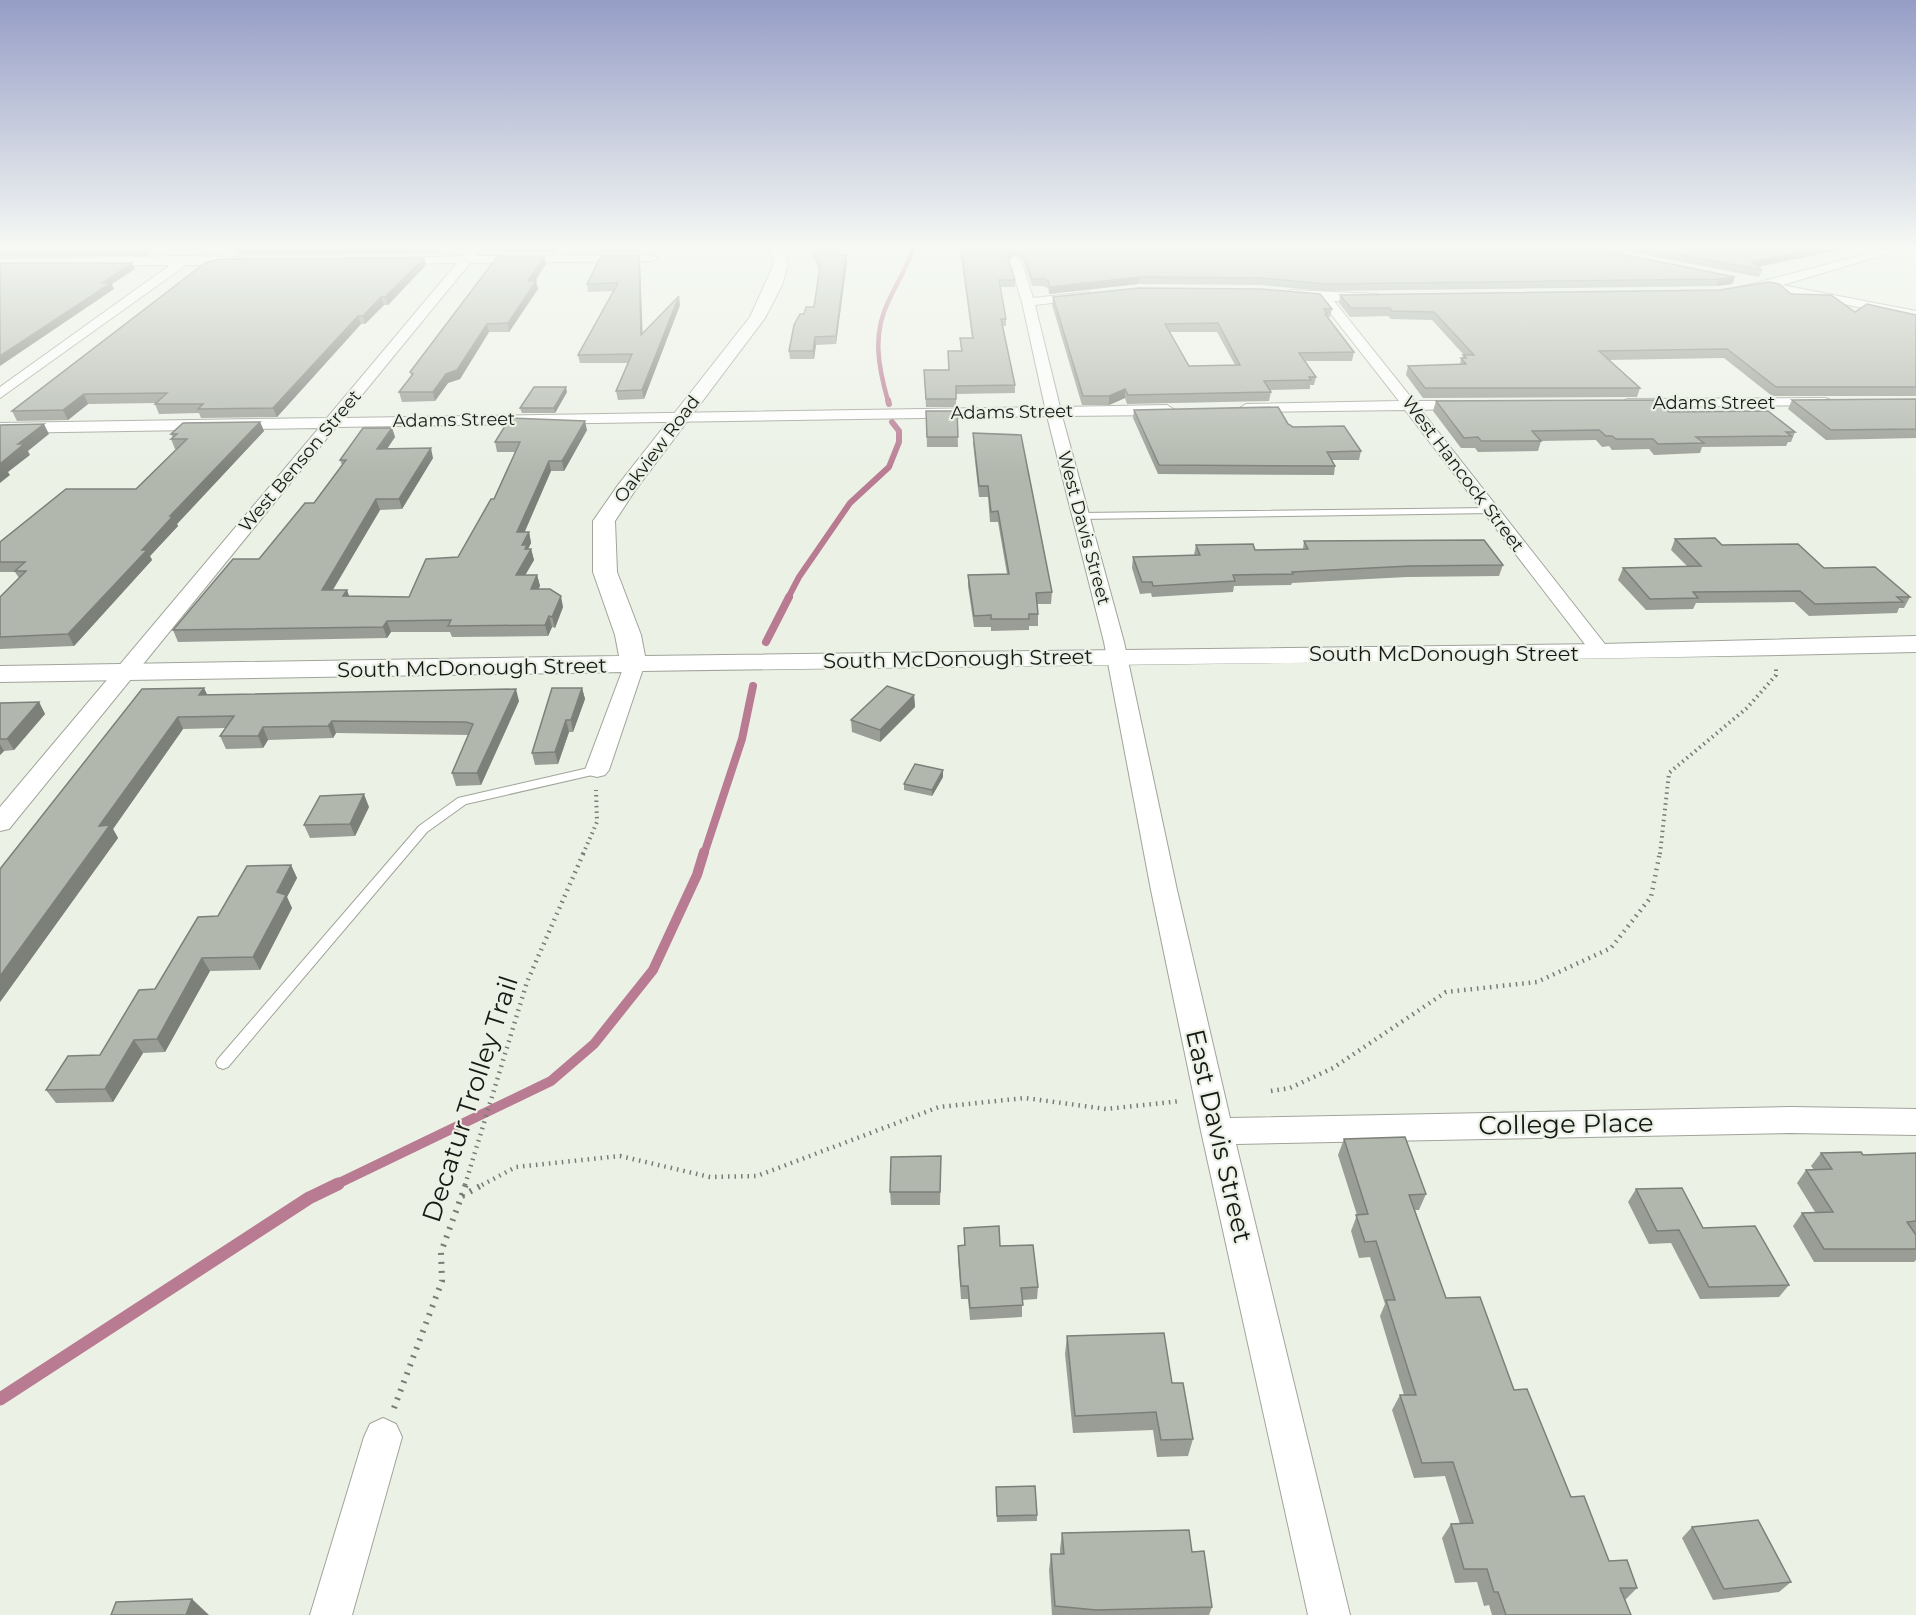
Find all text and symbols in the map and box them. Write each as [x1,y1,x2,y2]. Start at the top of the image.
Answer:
street label: West Benson Street [234,385,366,537]
street label: Oakview Road [609,391,705,507]
street label: West Hancock Street [1397,392,1529,556]
street label: Adams Street [1653,392,1775,414]
street label: Adams Street [950,400,1074,424]
street label: Adams Street [392,408,516,432]
street label: West Davis Street [1053,449,1115,607]
street label: South McDonough Street [1309,641,1579,666]
street label: South McDonough Street [823,644,1093,673]
street label: South McDonough Street [337,653,607,682]
street label: Decatur Trolley Trail [415,972,525,1226]
street label: East Davis Street [1179,1026,1259,1246]
street label: College Place [1478,1106,1654,1142]

